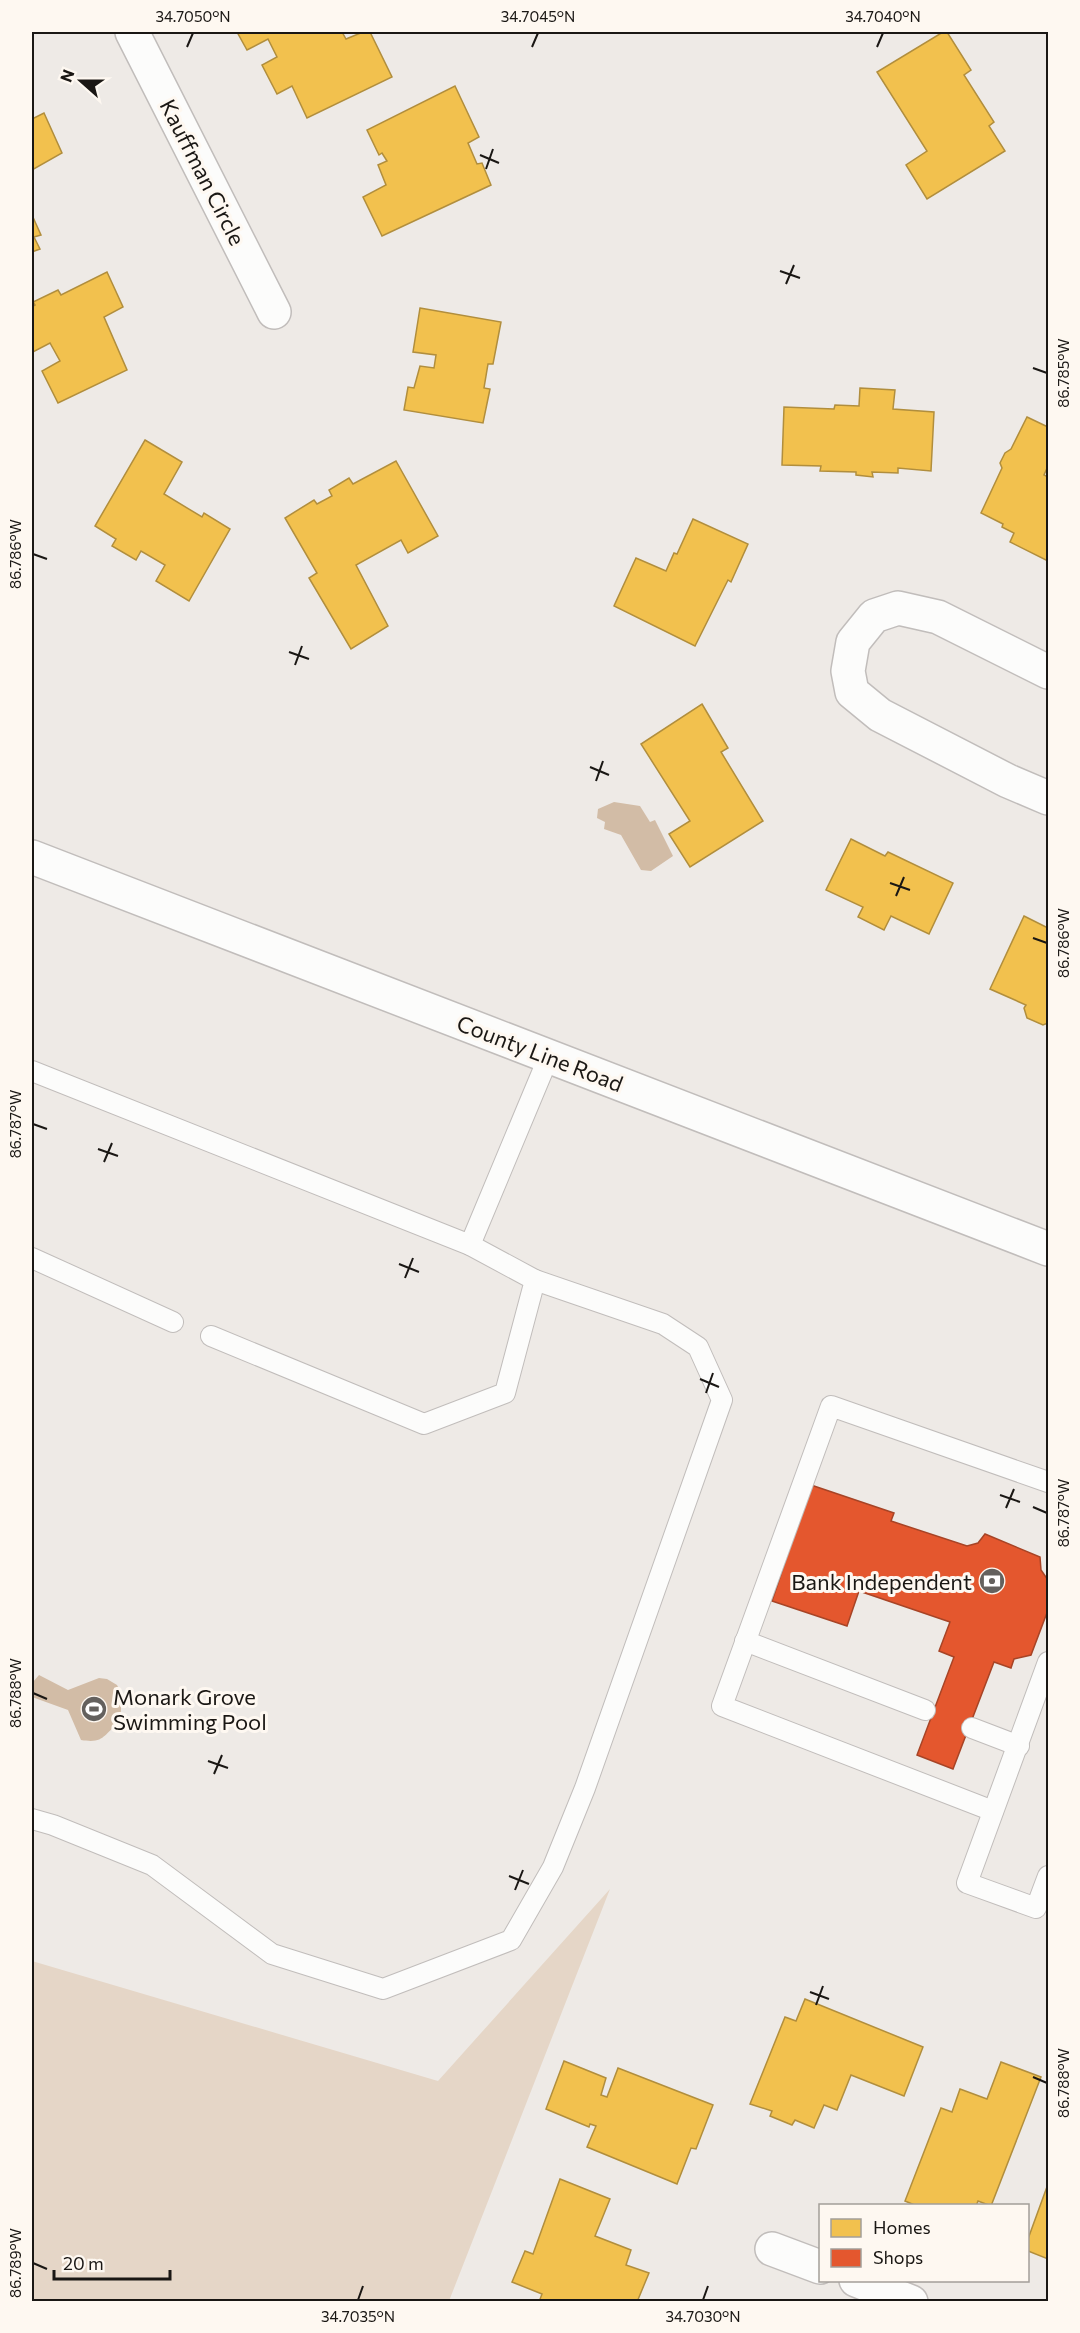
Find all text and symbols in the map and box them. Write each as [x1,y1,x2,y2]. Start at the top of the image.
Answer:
text: 34.7050°N [155,7,231,25]
text: 34.7045°N [501,7,575,25]
text: 34.7040°N [845,7,921,25]
north arrow [51,51,111,111]
text: N [56,66,78,84]
street label: Kauffman Circle [155,95,251,249]
text: 86.785°W [1054,338,1072,408]
text: 86.786°W [6,519,24,589]
text: 86.786°W [1054,908,1072,978]
street label: County Line Road [453,1009,627,1097]
text: 86.787°W [6,1090,24,1158]
text: 86.787°W [1054,1479,1072,1547]
bank icon: Bank Independent [977,1566,1007,1596]
place label: Bank Independent [791,1568,972,1595]
text: 86.788°W [6,1658,24,1728]
place label: Monark Grove Swimming Pool [113,1683,267,1735]
sports icon: Monark Grove Swimming Pool [79,1694,109,1724]
text: 86.788°W [1054,2048,1072,2118]
legend [819,2204,1029,2282]
text: Homes [873,2216,931,2238]
text: 86.789°W [6,2228,24,2298]
scale bar [54,2243,170,2281]
text: Shops [873,2246,923,2268]
text: 20 m [63,2252,104,2274]
text: 34.7035°N [321,2307,395,2325]
text: 34.7030°N [665,2307,741,2325]

